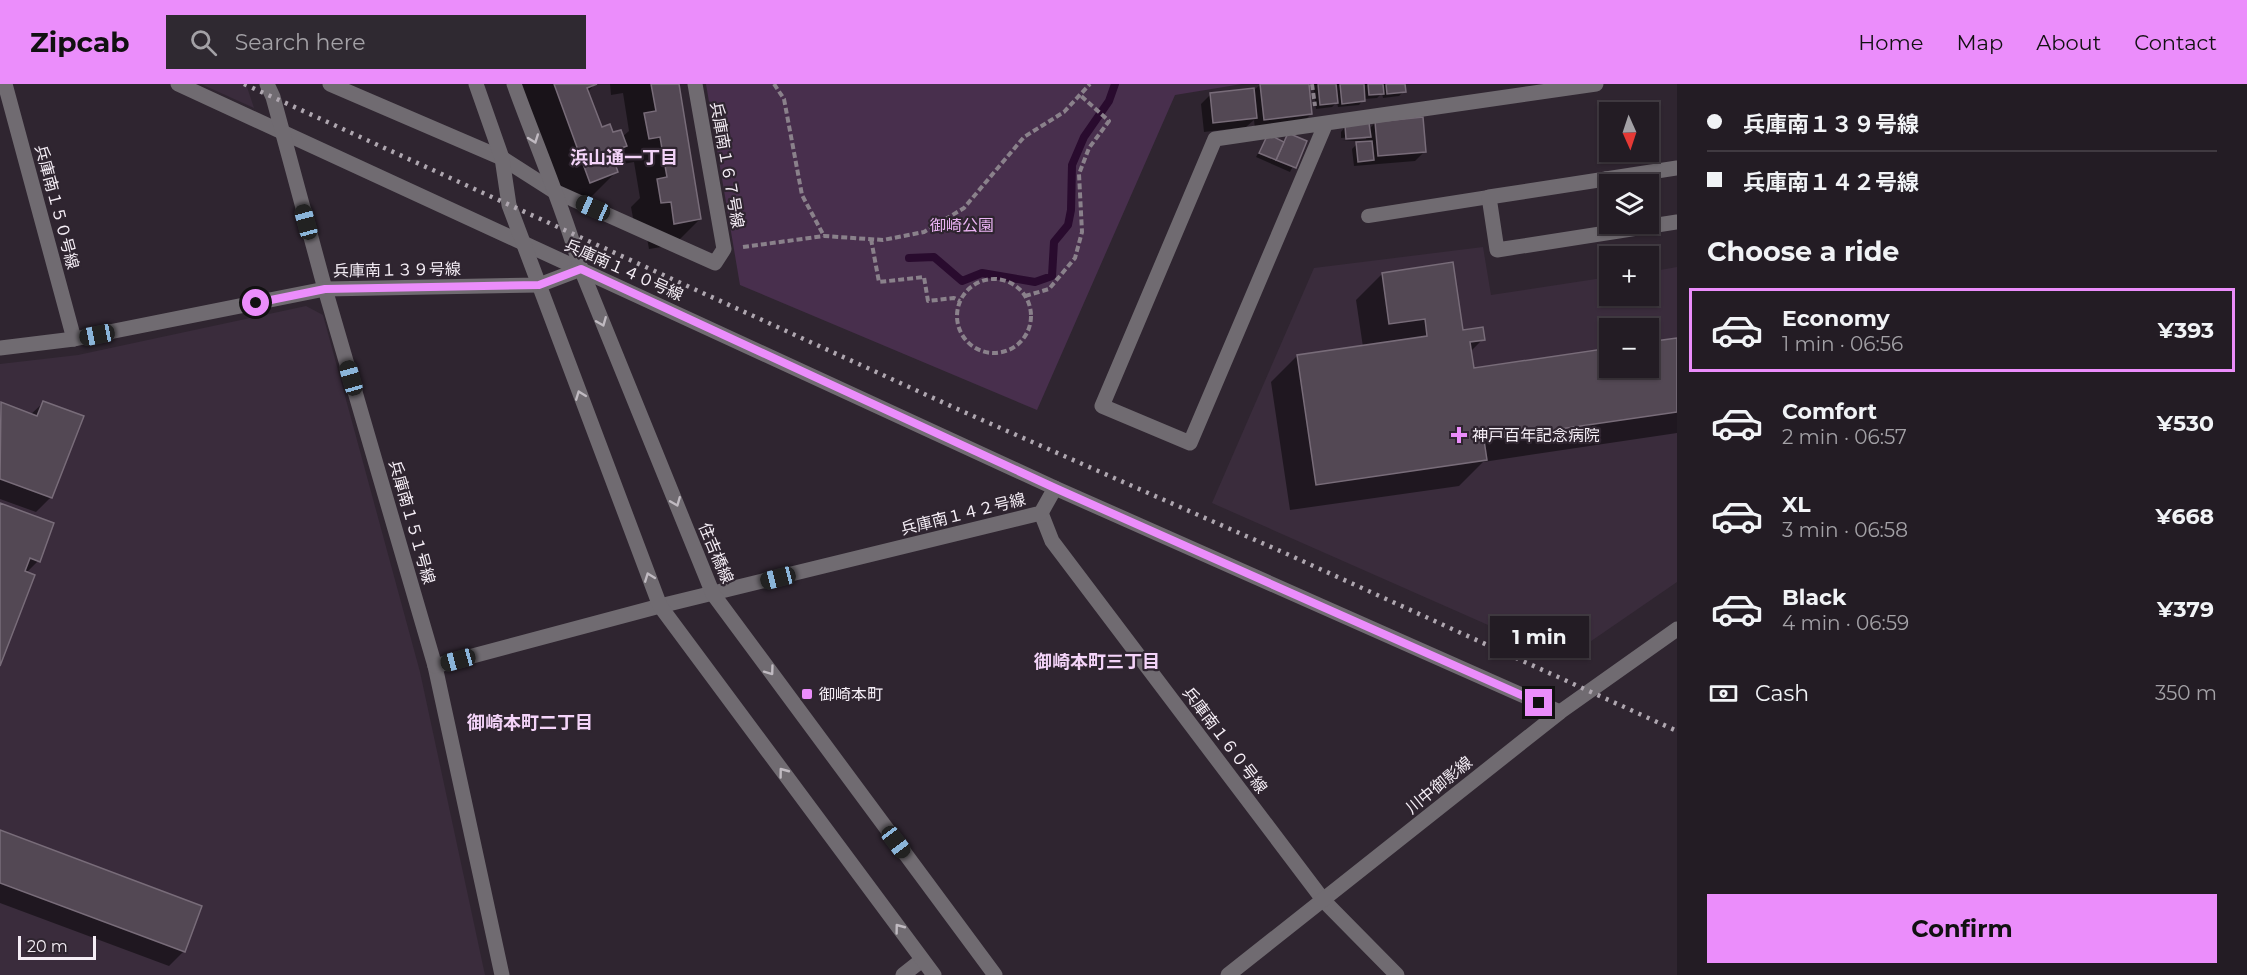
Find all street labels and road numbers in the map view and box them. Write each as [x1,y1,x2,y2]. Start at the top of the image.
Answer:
street label: 兵庫南１６７号線 [707,100,747,230]
street label: 兵庫南１５０号線 [31,143,83,271]
street label: 兵庫南１４０号線 [562,235,686,305]
street label: 兵庫南１３９号線 [333,259,461,281]
street label: 兵庫南１５１号線 [385,458,439,586]
street label: 兵庫南１４２号線 [899,489,1027,539]
street label: 住吉橋線 [695,520,737,586]
street label: 兵庫南１６０号線 [1179,683,1271,797]
street label: 川中御影線 [1402,752,1476,818]

